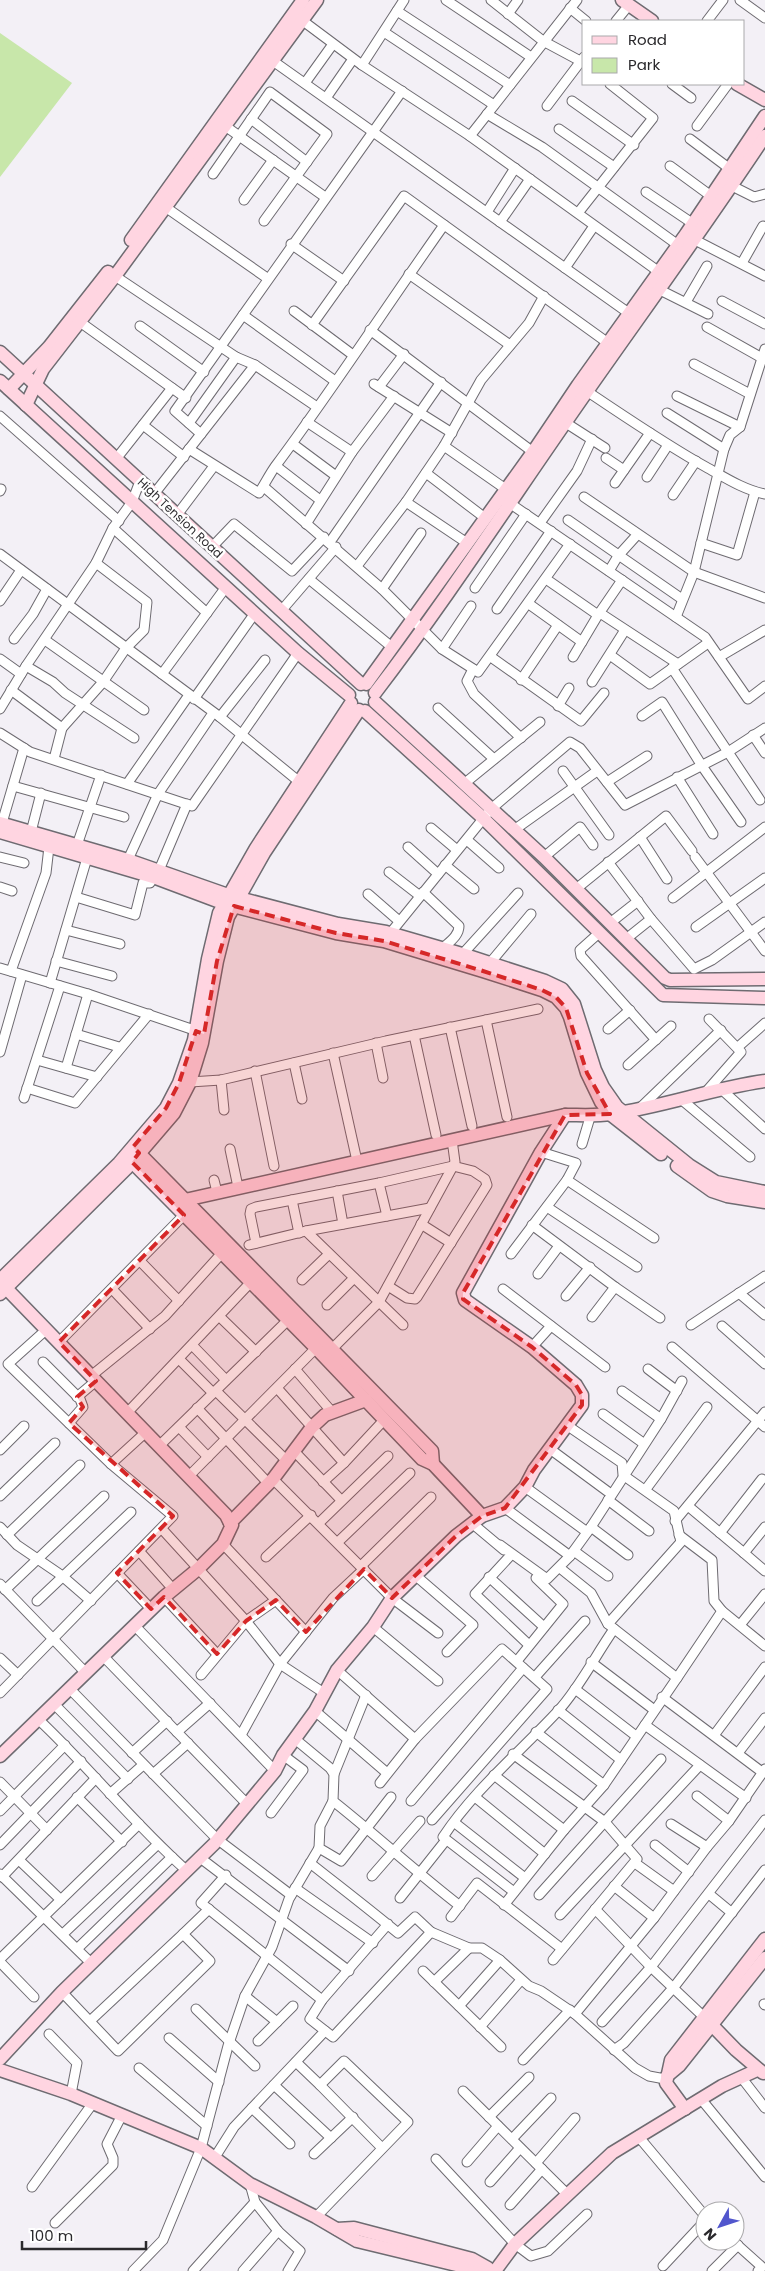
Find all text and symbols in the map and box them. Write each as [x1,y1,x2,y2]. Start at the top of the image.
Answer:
legend [582,20,745,85]
text: Road [628,29,667,50]
text: Park [628,54,660,75]
street label: High Tension Road [134,474,227,562]
north arrow [695,2201,745,2251]
scale bar [22,2218,146,2250]
text: N [699,2224,721,2245]
text: 100 m [30,2225,73,2246]

